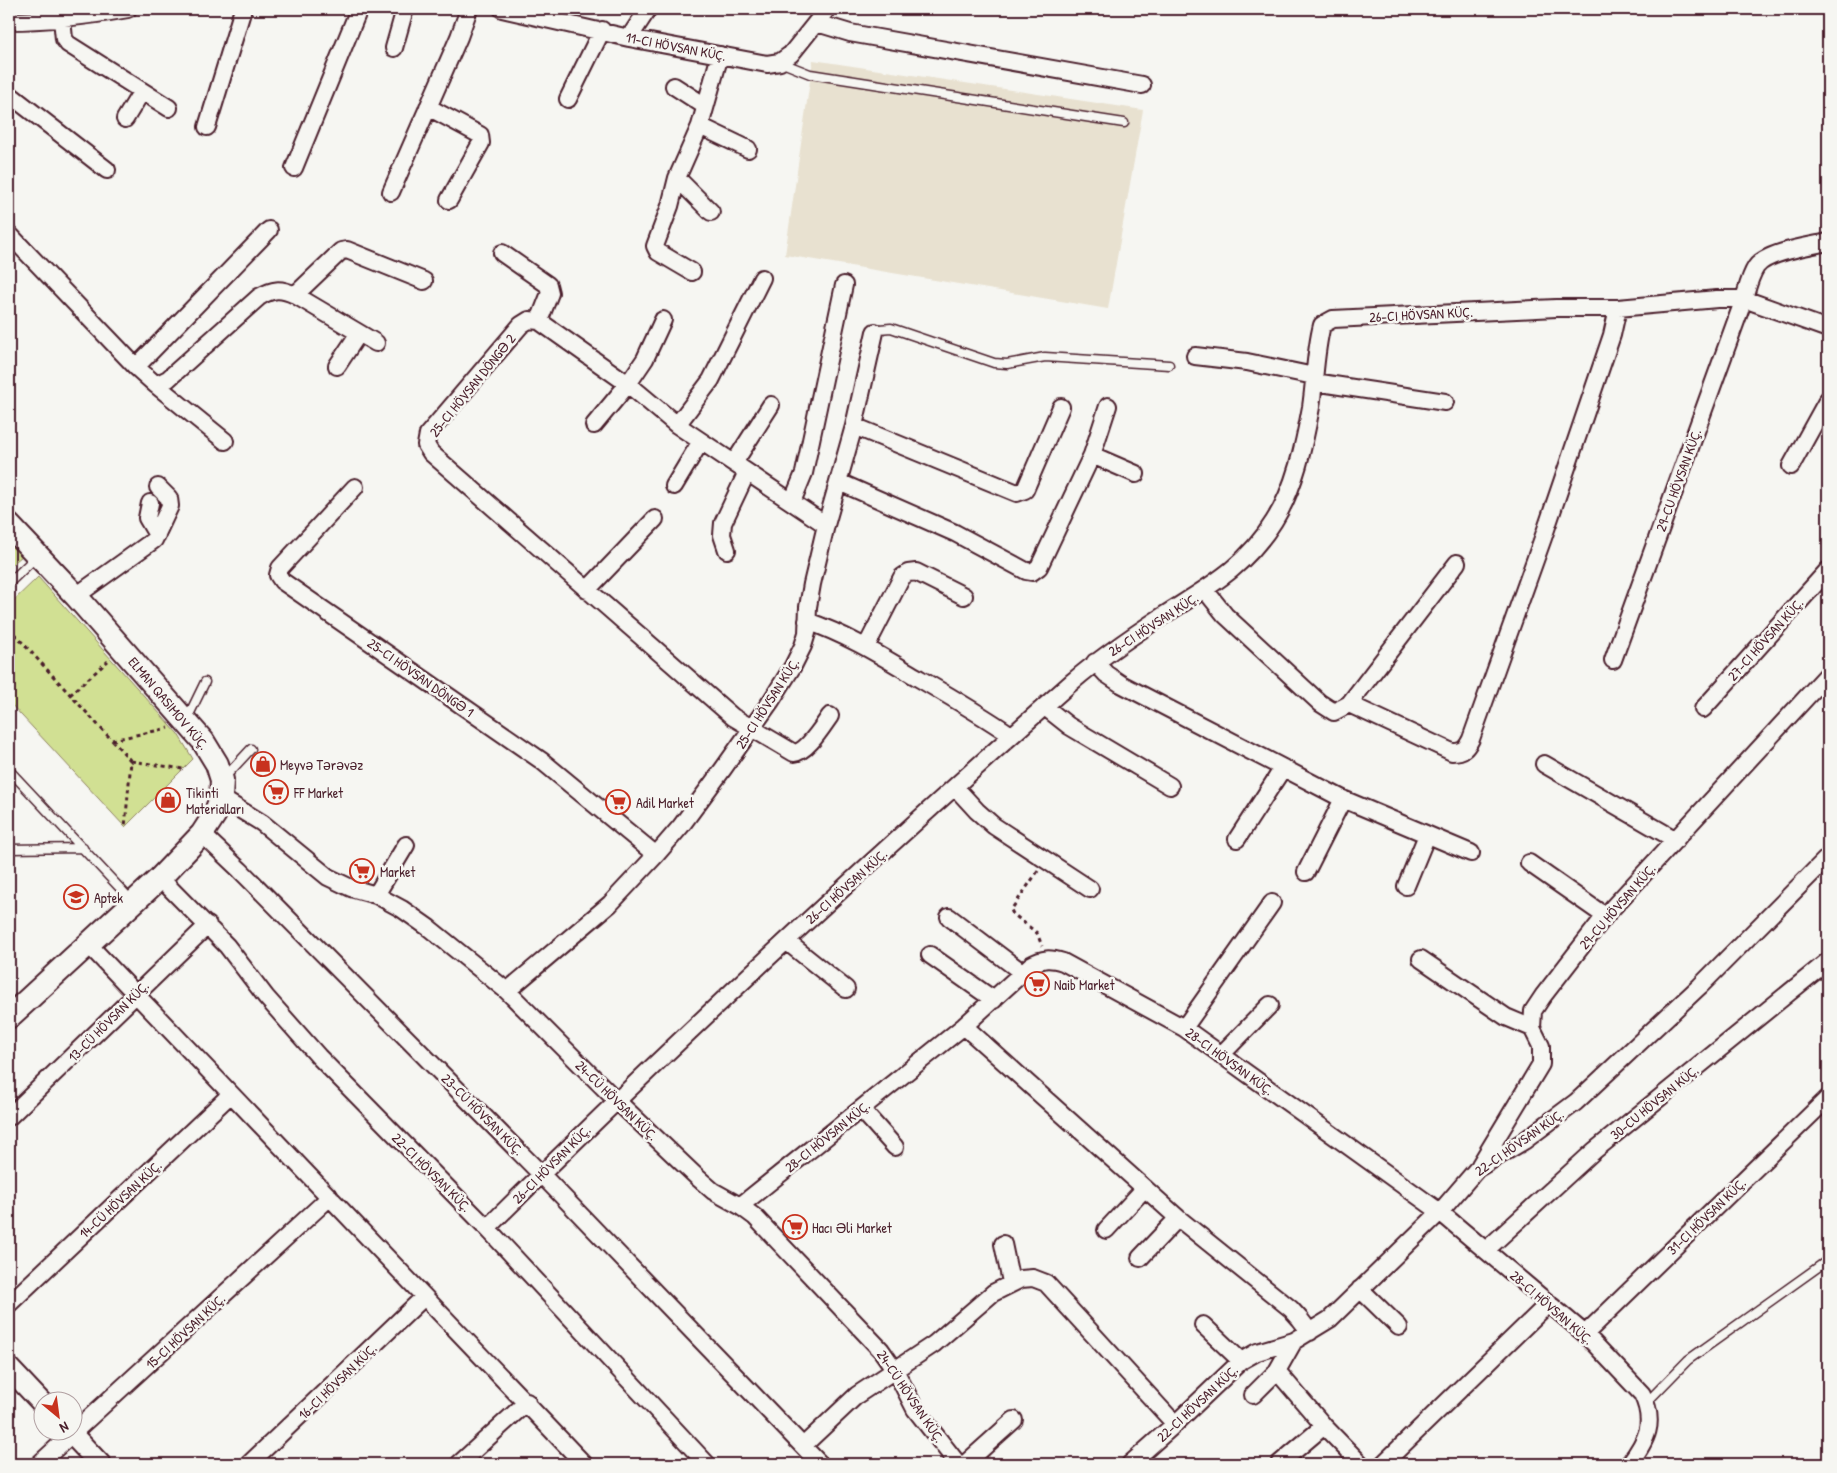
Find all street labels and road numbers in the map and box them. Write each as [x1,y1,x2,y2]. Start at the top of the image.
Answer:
street label: 11-CI HÖVSAN KÜÇ. [624,27,728,65]
street label: 26-CI HÖVSAN KÜÇ. [1369,302,1473,326]
street label: 25-CI HÖVSAN DÖNGƏ 2 [425,329,520,440]
street label: 29-CU HÖVSAN KÜÇ. [1651,426,1705,534]
street label: 26-CI HÖVSAN KÜÇ. [1104,588,1202,660]
street label: 27-CI HÖVSAN KÜÇ. [1723,594,1807,684]
street label: 25-CI HÖVSAN DÖNGƏ 1 [364,633,478,721]
street label: ELMAN QASIMOV KÜÇ. [124,653,214,753]
street label: 25-CI HÖVSAN KÜÇ. [731,654,803,752]
street label: 26-CI HÖVSAN KÜÇ. [801,844,891,928]
street label: 29-CU HÖVSAN KÜÇ. [1574,859,1660,953]
street label: 13-CÜ HÖVSAN KÜÇ. [63,976,153,1066]
street label: 28-CI HÖVSAN KÜÇ. [1182,1023,1278,1099]
street label: 24-CÜ HÖVSAN KÜÇ. [572,1056,662,1144]
street label: 30-CU HÖVSAN KÜÇ. [1606,1060,1702,1144]
street label: 23-CÜ HÖVSAN KÜÇ. [438,1069,528,1159]
street label: 28-CI HÖVSAN KÜÇ. [781,1096,873,1176]
street label: 22-CI HÖVSAN KÜÇ. [1471,1104,1567,1180]
street label: 26-CI HÖVSAN KÜÇ. [508,1121,594,1207]
street label: 22-CI HÖVSAN KÜÇ. [388,1128,476,1216]
street label: 14-CÜ HÖVSAN KÜÇ. [75,1156,165,1242]
street label: 31-CI HÖVSAN KÜÇ. [1662,1173,1750,1259]
street label: 28-CI HÖVSAN KÜÇ. [1506,1266,1598,1348]
street label: 15-CI HÖVSAN KÜÇ. [141,1289,229,1373]
street label: 16-CI HÖVSAN KÜÇ. [294,1339,380,1423]
street label: 24-CÜ HÖVSAN KÜÇ. [873,1346,949,1446]
street label: 22-CI HÖVSAN KÜÇ. [1152,1360,1242,1446]

